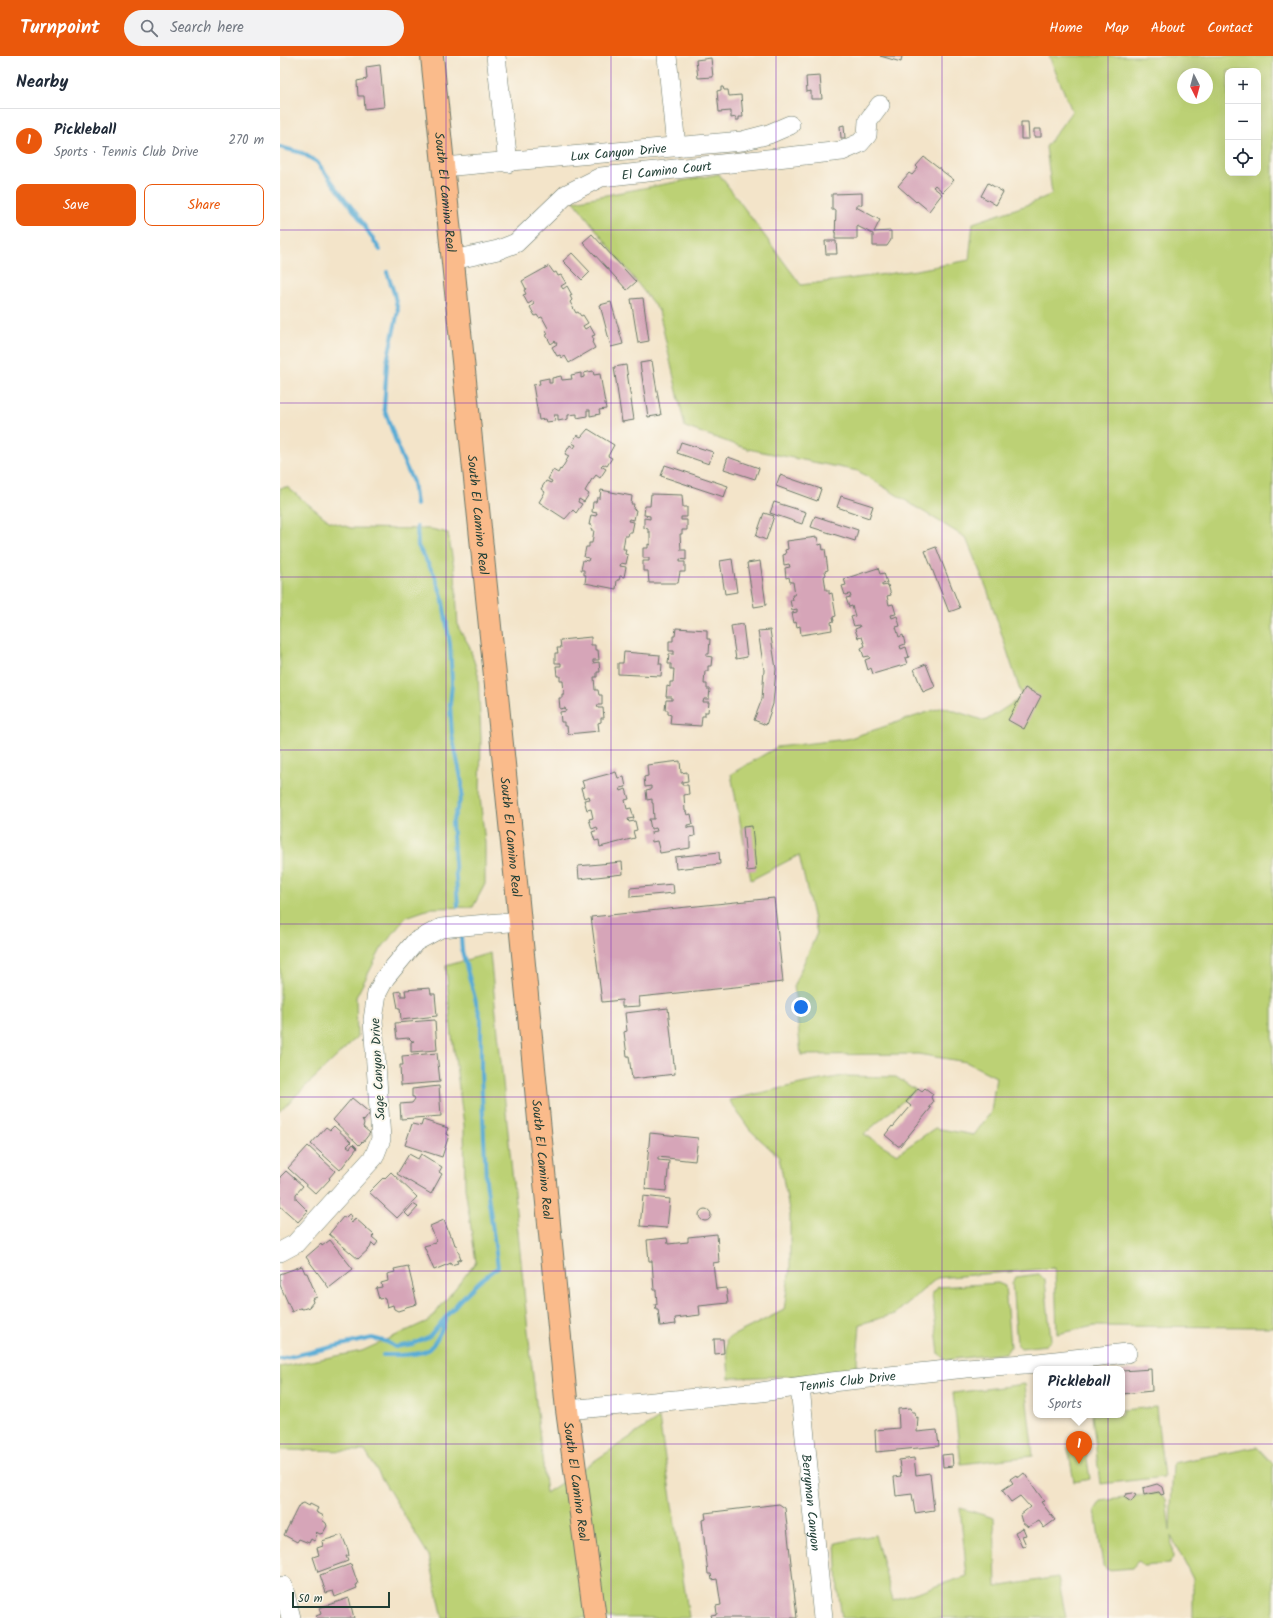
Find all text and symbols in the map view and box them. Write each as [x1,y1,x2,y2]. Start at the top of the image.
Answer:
search box [124,10,404,46]
text: Turnpoint [20,13,100,43]
text: Search here [170,16,244,40]
icon: search [138,17,160,39]
text: Home [1049,17,1083,39]
text: Map [1105,17,1129,39]
text: About [1151,17,1185,39]
text: Contact [1207,17,1253,39]
north arrow [1177,68,1213,104]
map controls [1225,68,1261,176]
button: + [1225,68,1261,104]
text: Nearby [16,69,68,96]
button: − [1225,104,1261,140]
text: Pickleball [54,118,116,142]
text: 1 [27,130,31,151]
text: 270 m [228,130,264,151]
street label: South El Camino Real [428,131,461,253]
street label: Lux Canyon Drive [570,139,668,168]
button: locate [1225,140,1261,176]
text: Sports · Tennis Club Drive [54,142,198,163]
street label: El Camino Court [620,156,714,187]
button: Save [16,184,136,226]
button: Share [144,184,264,226]
street label: South El Camino Real [461,454,494,576]
street label: South El Camino Real [493,776,526,898]
your location [791,997,811,1017]
street label: Sage Canyon Drive [365,1017,392,1121]
street label: South El Camino Real [525,1099,558,1221]
street label: Tennis Club Drive [798,1366,897,1398]
popup [1033,1366,1125,1418]
text: Pickleball [1048,1370,1110,1394]
text: Sports [1048,1394,1082,1415]
street label: South El Camino Real [557,1421,594,1543]
pin: 1 [1066,1431,1092,1464]
street label: Berryman Canyon [795,1453,825,1552]
scale bar [292,1590,390,1609]
text: 50 m [298,1590,323,1608]

